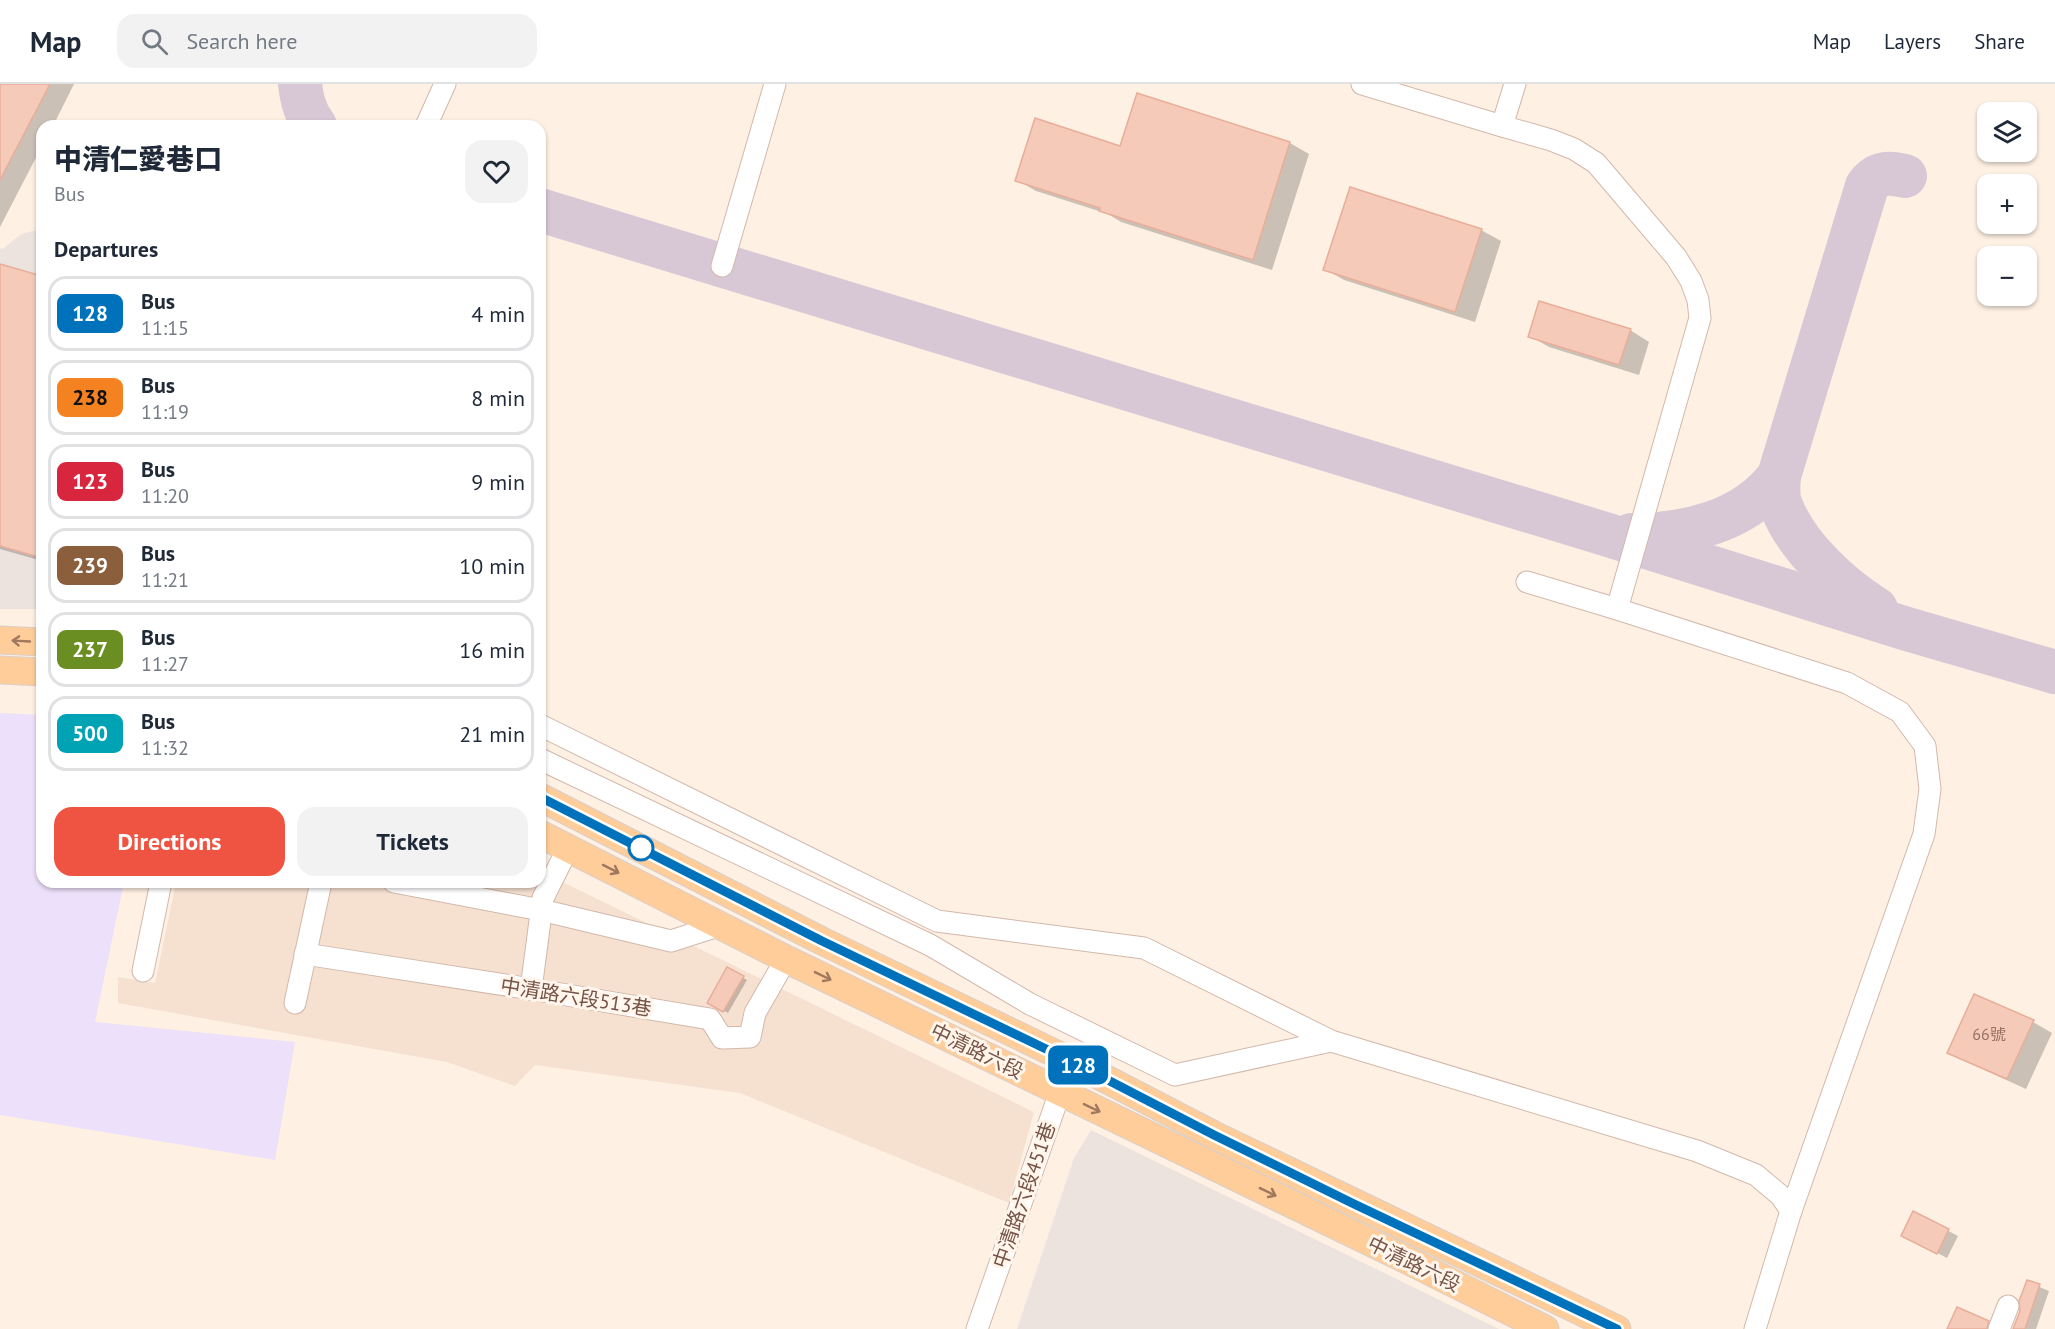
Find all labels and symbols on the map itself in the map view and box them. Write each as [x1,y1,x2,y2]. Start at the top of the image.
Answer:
one-way arrow [12,635,31,646]
unlabelled marker [628,835,654,861]
one-way arrow [602,864,620,876]
one-way arrow [813,971,831,983]
street label: 中清路六段513巷 [499,972,653,1022]
street label: 中清路六段 [926,1017,1028,1085]
house number: 66號 [1972,1024,2006,1044]
line badge: 128 [1044,1046,1112,1084]
one-way arrow [1083,1102,1101,1114]
street label: 中清路六段451巷 [987,1119,1061,1271]
one-way arrow [1259,1187,1277,1199]
street label: 中清路六段 [1363,1230,1465,1298]

